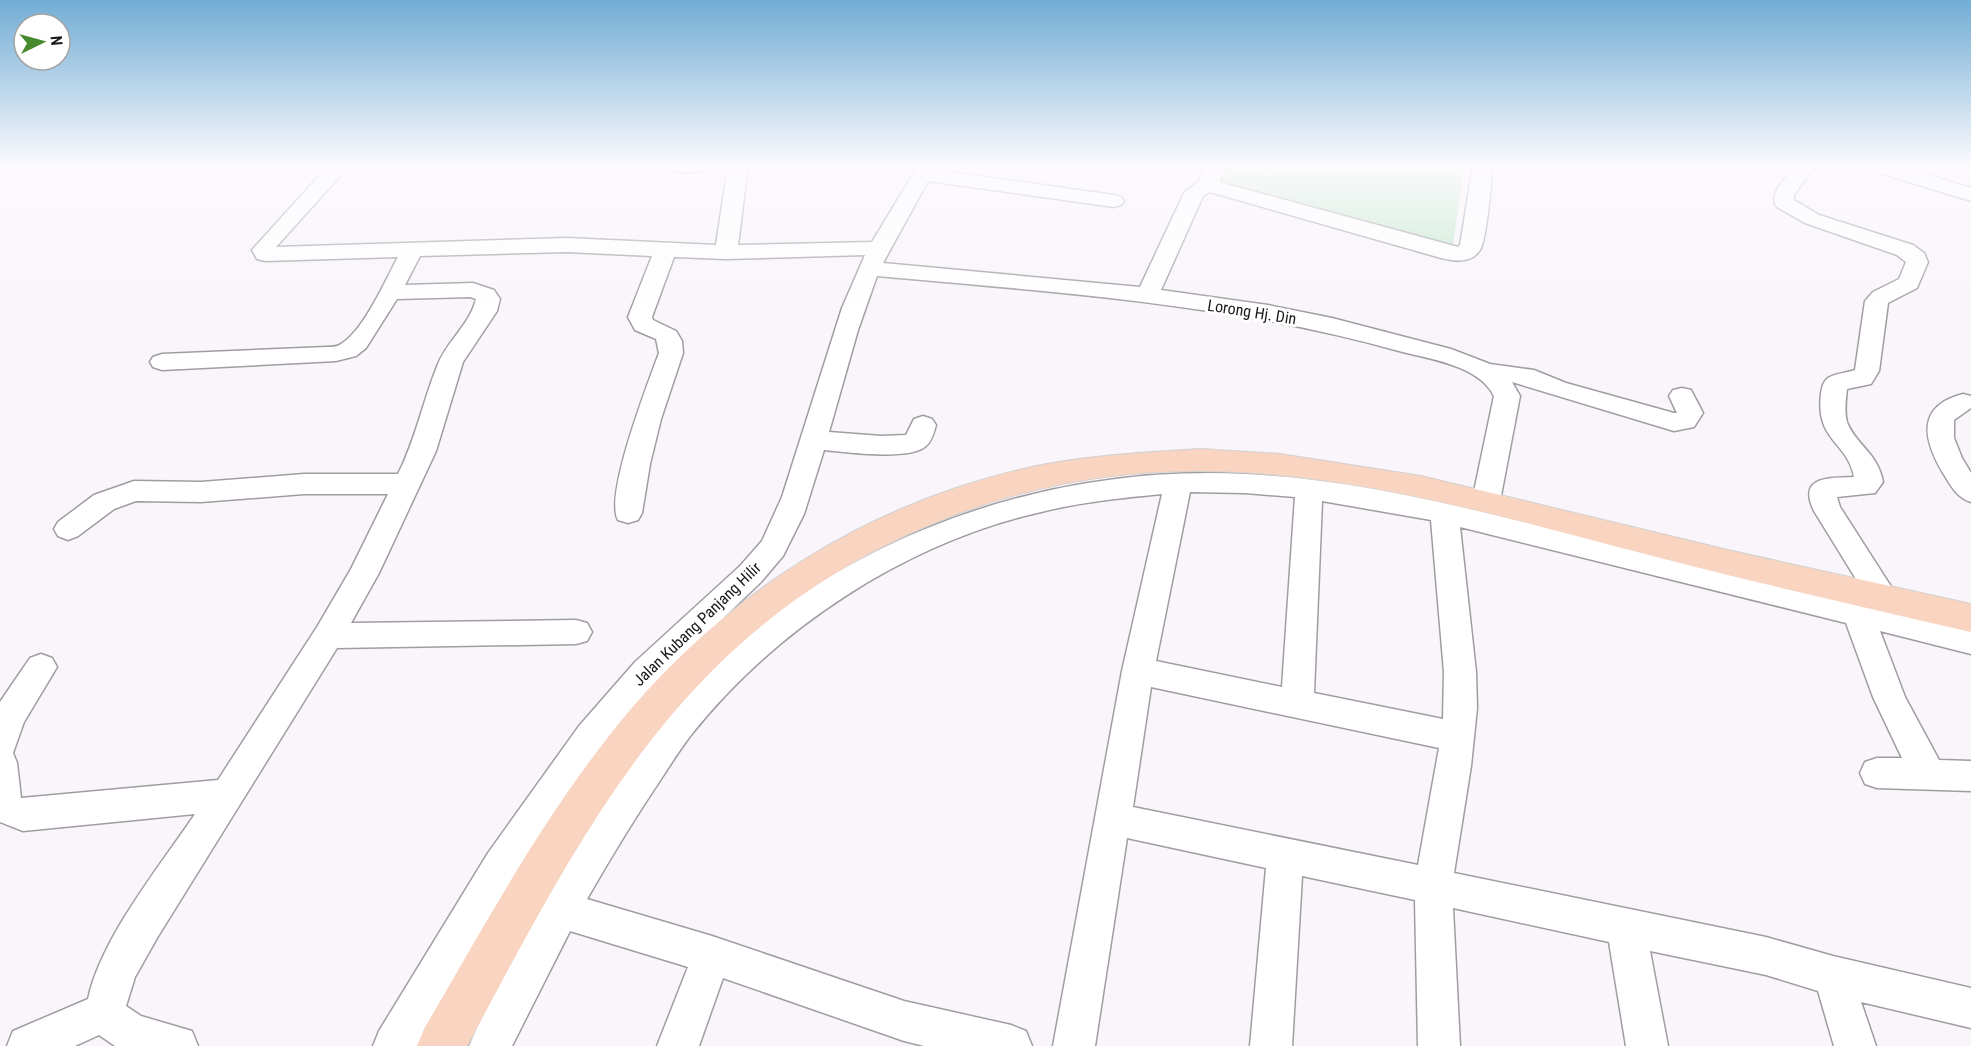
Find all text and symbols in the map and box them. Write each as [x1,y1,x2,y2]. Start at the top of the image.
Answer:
north arrow [12,12,72,72]
text: N [47,35,66,46]
street label: Lorong Hj. Din [1206,296,1298,328]
street label: Jalan Kubang Panjang Hilir [629,558,765,690]

